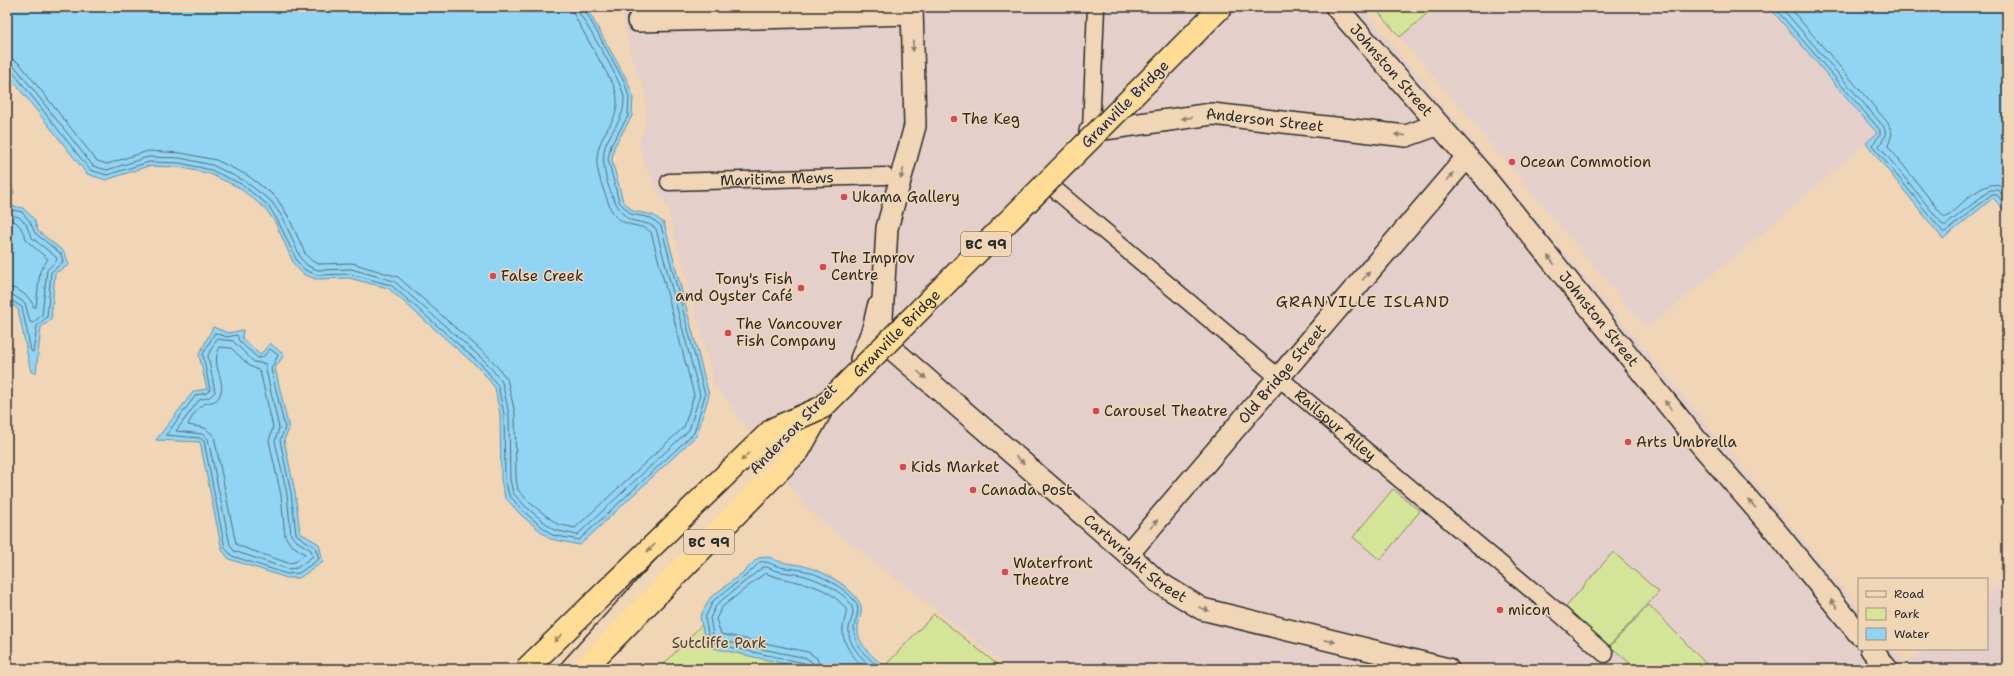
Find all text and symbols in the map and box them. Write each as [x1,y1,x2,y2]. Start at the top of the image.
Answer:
street label: Johnston Street [1345,20,1437,121]
one-way arrow [910,40,916,53]
street label: Granville Bridge [1077,56,1173,152]
street label: Anderson Street [1204,103,1325,137]
place label: The Keg [962,109,1020,129]
marker: The Keg [949,114,959,124]
one-way arrow [1181,115,1193,121]
one-way arrow [1394,132,1406,138]
place label: Ocean Commotion [1520,152,1651,172]
marker: Ocean Commotion [1507,157,1517,167]
street label: Maritime Mews [720,167,834,191]
one-way arrow [899,168,905,180]
one-way arrow [1445,172,1454,183]
place label: Ukama Gallery [852,187,960,207]
marker: Ukama Gallery [839,192,849,202]
road number: BC 99 [961,232,1011,256]
place label: The Improv Centre [831,248,915,285]
one-way arrow [1547,254,1555,265]
marker: The Improv Centre [818,262,828,272]
place label: False Creek [501,266,584,286]
street label: Johnston Street [1554,267,1643,371]
place label: Tony's Fish and Oyster Café [675,269,793,306]
marker: False Creek [488,271,498,281]
one-way arrow [1361,271,1370,282]
marker: Tony's Fish and Oyster Café [796,283,806,293]
street label: Granville Bridge [848,285,945,382]
district label: GRANVILLE ISLAND [1276,291,1450,312]
place label: The Vancouver Fish Company [736,314,843,351]
street label: Old Bridge Street [1234,320,1330,428]
marker: The Vancouver Fish Company [723,328,733,338]
one-way arrow [917,370,926,379]
street label: Anderson Street [745,379,841,479]
street label: Railspur Alley [1290,385,1381,465]
one-way arrow [1663,399,1672,410]
place label: Carousel Theatre [1104,401,1228,421]
marker: Carousel Theatre [1091,406,1101,416]
place label: Arts Umbrella [1636,432,1738,452]
marker: Arts Umbrella [1623,437,1633,447]
one-way arrow [740,452,750,462]
one-way arrow [1014,456,1025,465]
place label: Kids Market [911,457,1000,477]
marker: Kids Market [898,462,908,472]
place label: Canada Post [981,480,1072,500]
marker: Canada Post [968,485,978,495]
one-way arrow [1747,499,1756,509]
street label: Cartwright Street [1079,510,1191,607]
one-way arrow [1149,519,1158,529]
road number: BC 99 [684,530,734,554]
one-way arrow [646,543,656,553]
place label: Waterfront Theatre [1013,553,1093,590]
marker: Waterfront Theatre [1000,567,1010,577]
legend [1858,578,1988,650]
text: Road [1894,586,1925,602]
one-way arrow [1830,599,1839,610]
place label: micon [1508,600,1550,620]
marker: micon [1495,605,1505,615]
text: Park [1894,606,1920,622]
one-way arrow [1199,607,1211,613]
text: Water [1894,626,1930,642]
one-way arrow [553,633,563,643]
park label: Sutcliffe Park [672,633,766,653]
one-way arrow [1324,638,1337,644]

